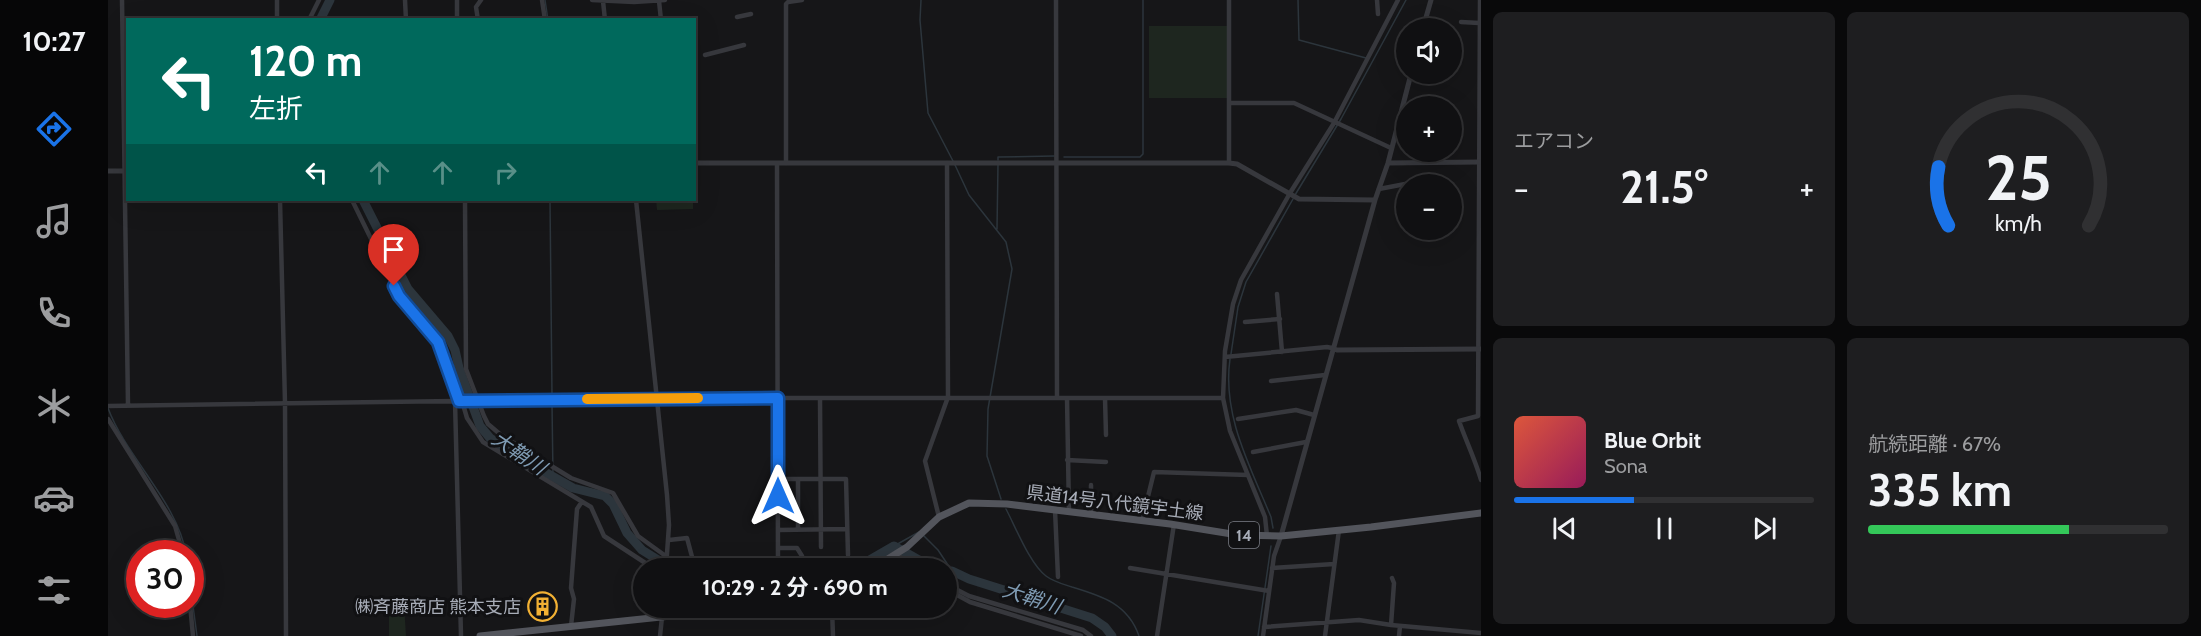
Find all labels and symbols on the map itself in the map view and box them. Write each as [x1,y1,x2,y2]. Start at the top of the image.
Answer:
pin [368,224,419,286]
water label: 大鞘川 [487,426,552,481]
position arrow [746,464,810,528]
street label: 県道14号八代鏡宇土線 [1025,481,1205,525]
road number: 14 [1229,522,1259,548]
speed limit sign: 30 [126,540,204,618]
water label: 大鞘川 [1000,577,1066,619]
building icon: ㈱斉藤商店 熊本支店 [526,591,558,623]
place label: ㈱斉藤商店 熊本支店 [355,596,521,618]

